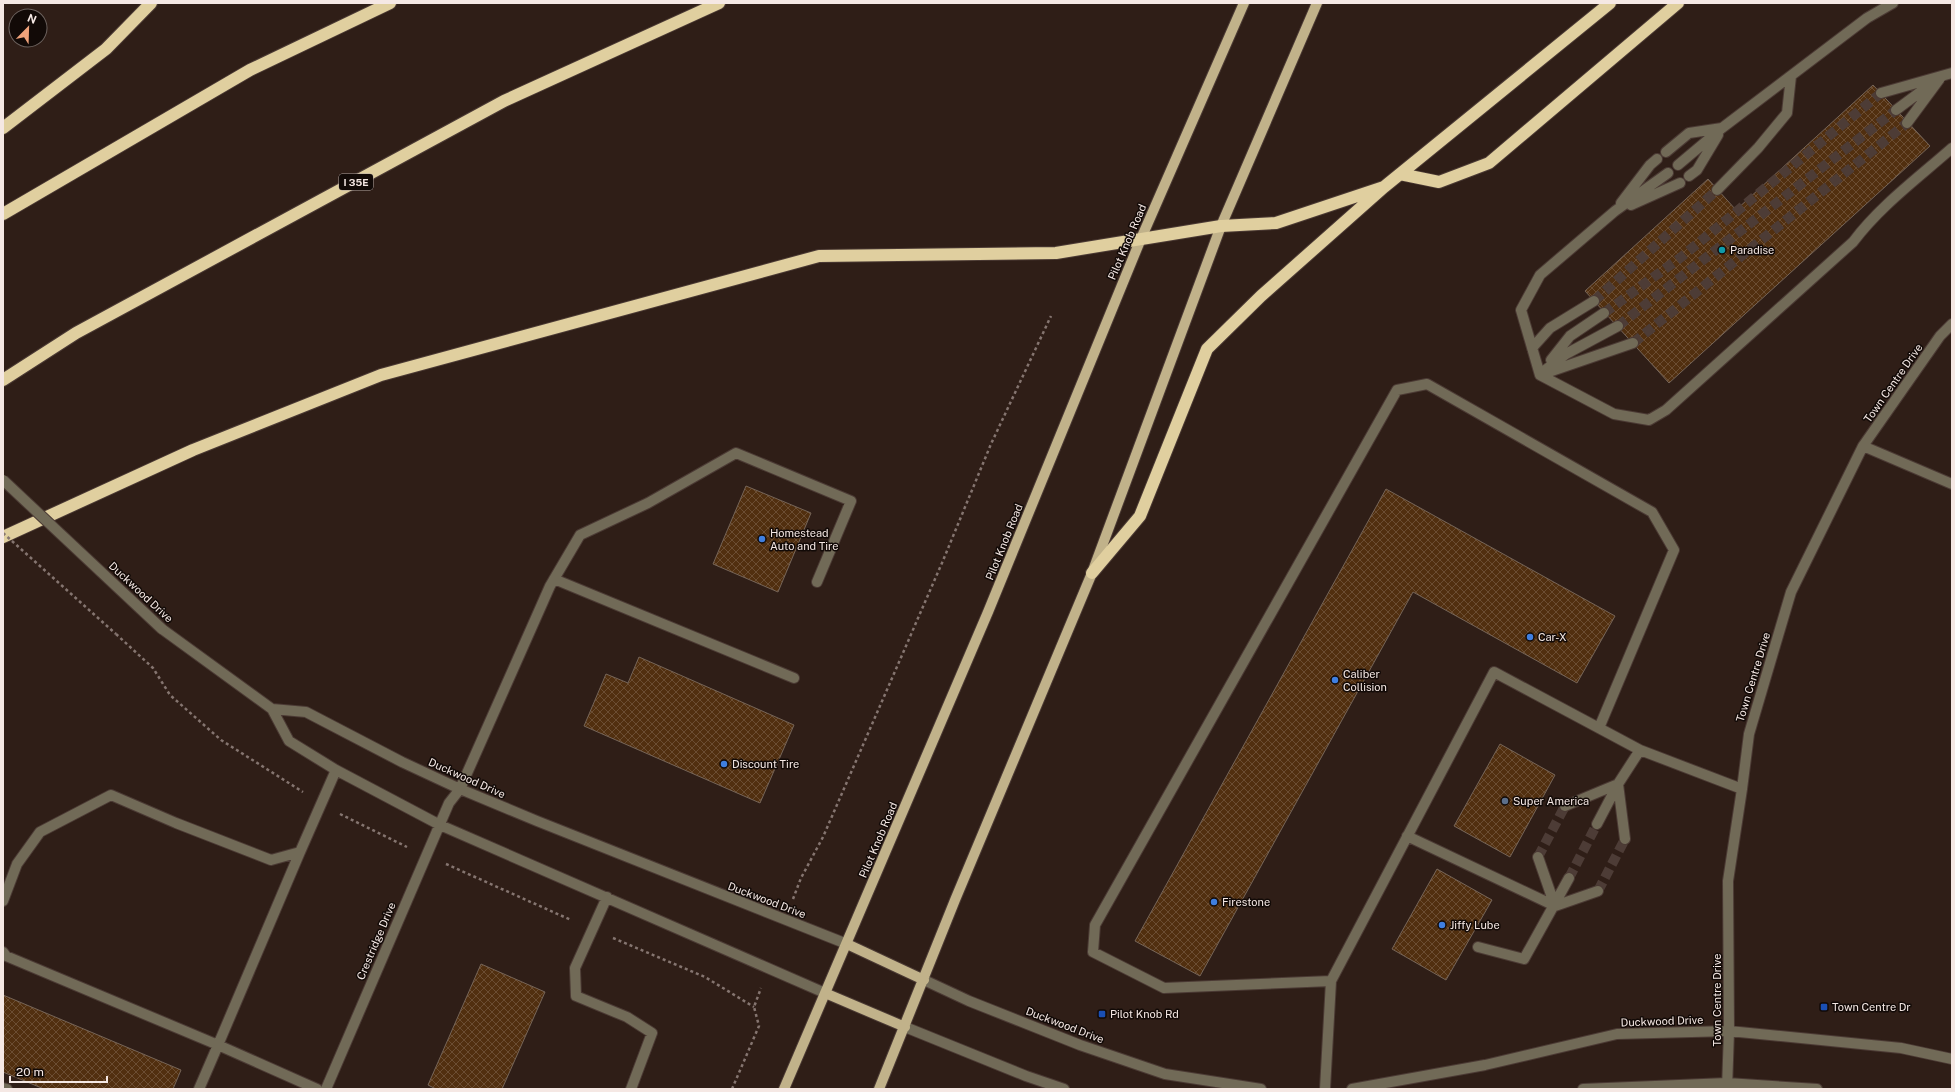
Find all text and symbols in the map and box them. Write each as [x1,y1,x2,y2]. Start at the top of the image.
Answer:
north arrow [8,8,48,48]
text: N [26,12,38,26]
road number: I 35E [339,174,373,190]
street label: Pilot Knob Road [1106,202,1148,282]
place label: Paradise [1730,244,1774,256]
marker: Paradise [1717,245,1727,255]
street label: Town Centre Drive [1861,341,1925,425]
street label: Pilot Knob Road [983,502,1025,582]
place label: Homestead Auto and Tire [770,527,839,552]
marker: Homestead Auto and Tire [757,534,767,544]
street label: Duckwood Drive [107,559,175,625]
place label: Car-X [1538,631,1567,643]
street label: Town Centre Drive [1734,631,1772,723]
marker: Car-X [1525,632,1535,642]
place label: Caliber Collision [1343,668,1387,693]
marker: Caliber Collision [1330,675,1340,685]
street label: Duckwood Drive [427,756,507,800]
place label: Discount Tire [732,758,799,770]
marker: Discount Tire [719,759,729,769]
place label: Super America [1513,795,1589,807]
marker: Super America [1500,796,1510,806]
street label: Pilot Knob Road [857,800,899,880]
street label: Duckwood Drive [726,880,808,920]
place label: Firestone [1222,896,1270,908]
marker: Firestone [1209,897,1219,907]
street label: Crestridge Drive [354,900,398,982]
place label: Jiffy Lube [1450,919,1500,931]
marker: Jiffy Lube [1437,920,1447,930]
street label: Town Centre Drive [1711,953,1723,1047]
place label: Town Centre Dr [1832,1001,1911,1013]
marker: Town Centre Dr [1819,1002,1829,1012]
street label: Duckwood Drive [1024,1005,1106,1045]
place label: Pilot Knob Rd [1110,1008,1179,1020]
marker: Pilot Knob Rd [1097,1009,1107,1019]
street label: Duckwood Drive [1620,1014,1704,1028]
scale bar [10,1058,107,1084]
text: 20 m [16,1065,44,1079]

